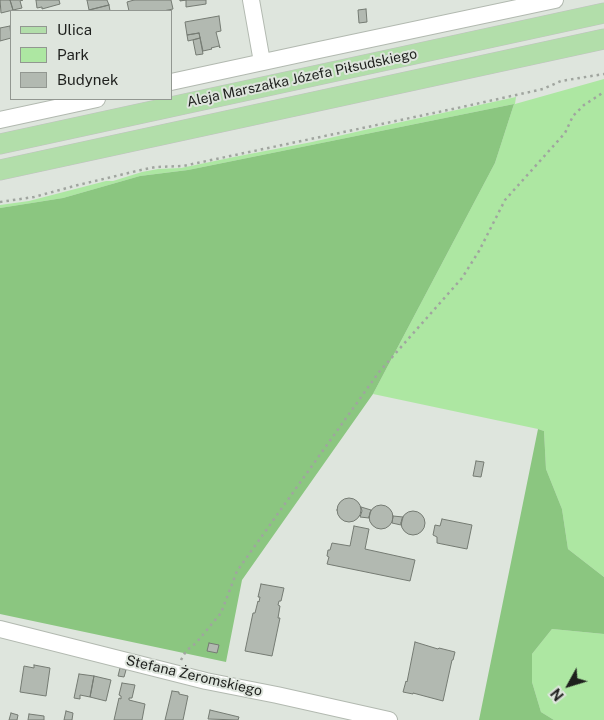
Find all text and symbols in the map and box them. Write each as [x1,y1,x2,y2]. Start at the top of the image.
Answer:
legend [10,10,172,100]
text: Ulica [57,21,92,38]
street label: Aleja Marszałka Józefa Piłsudskiego [185,45,419,111]
text: Park [57,46,89,63]
text: Budynek [57,71,118,88]
street label: Stefana Żeromskiego [124,652,264,700]
north arrow [544,660,594,710]
text: N [548,685,567,704]

